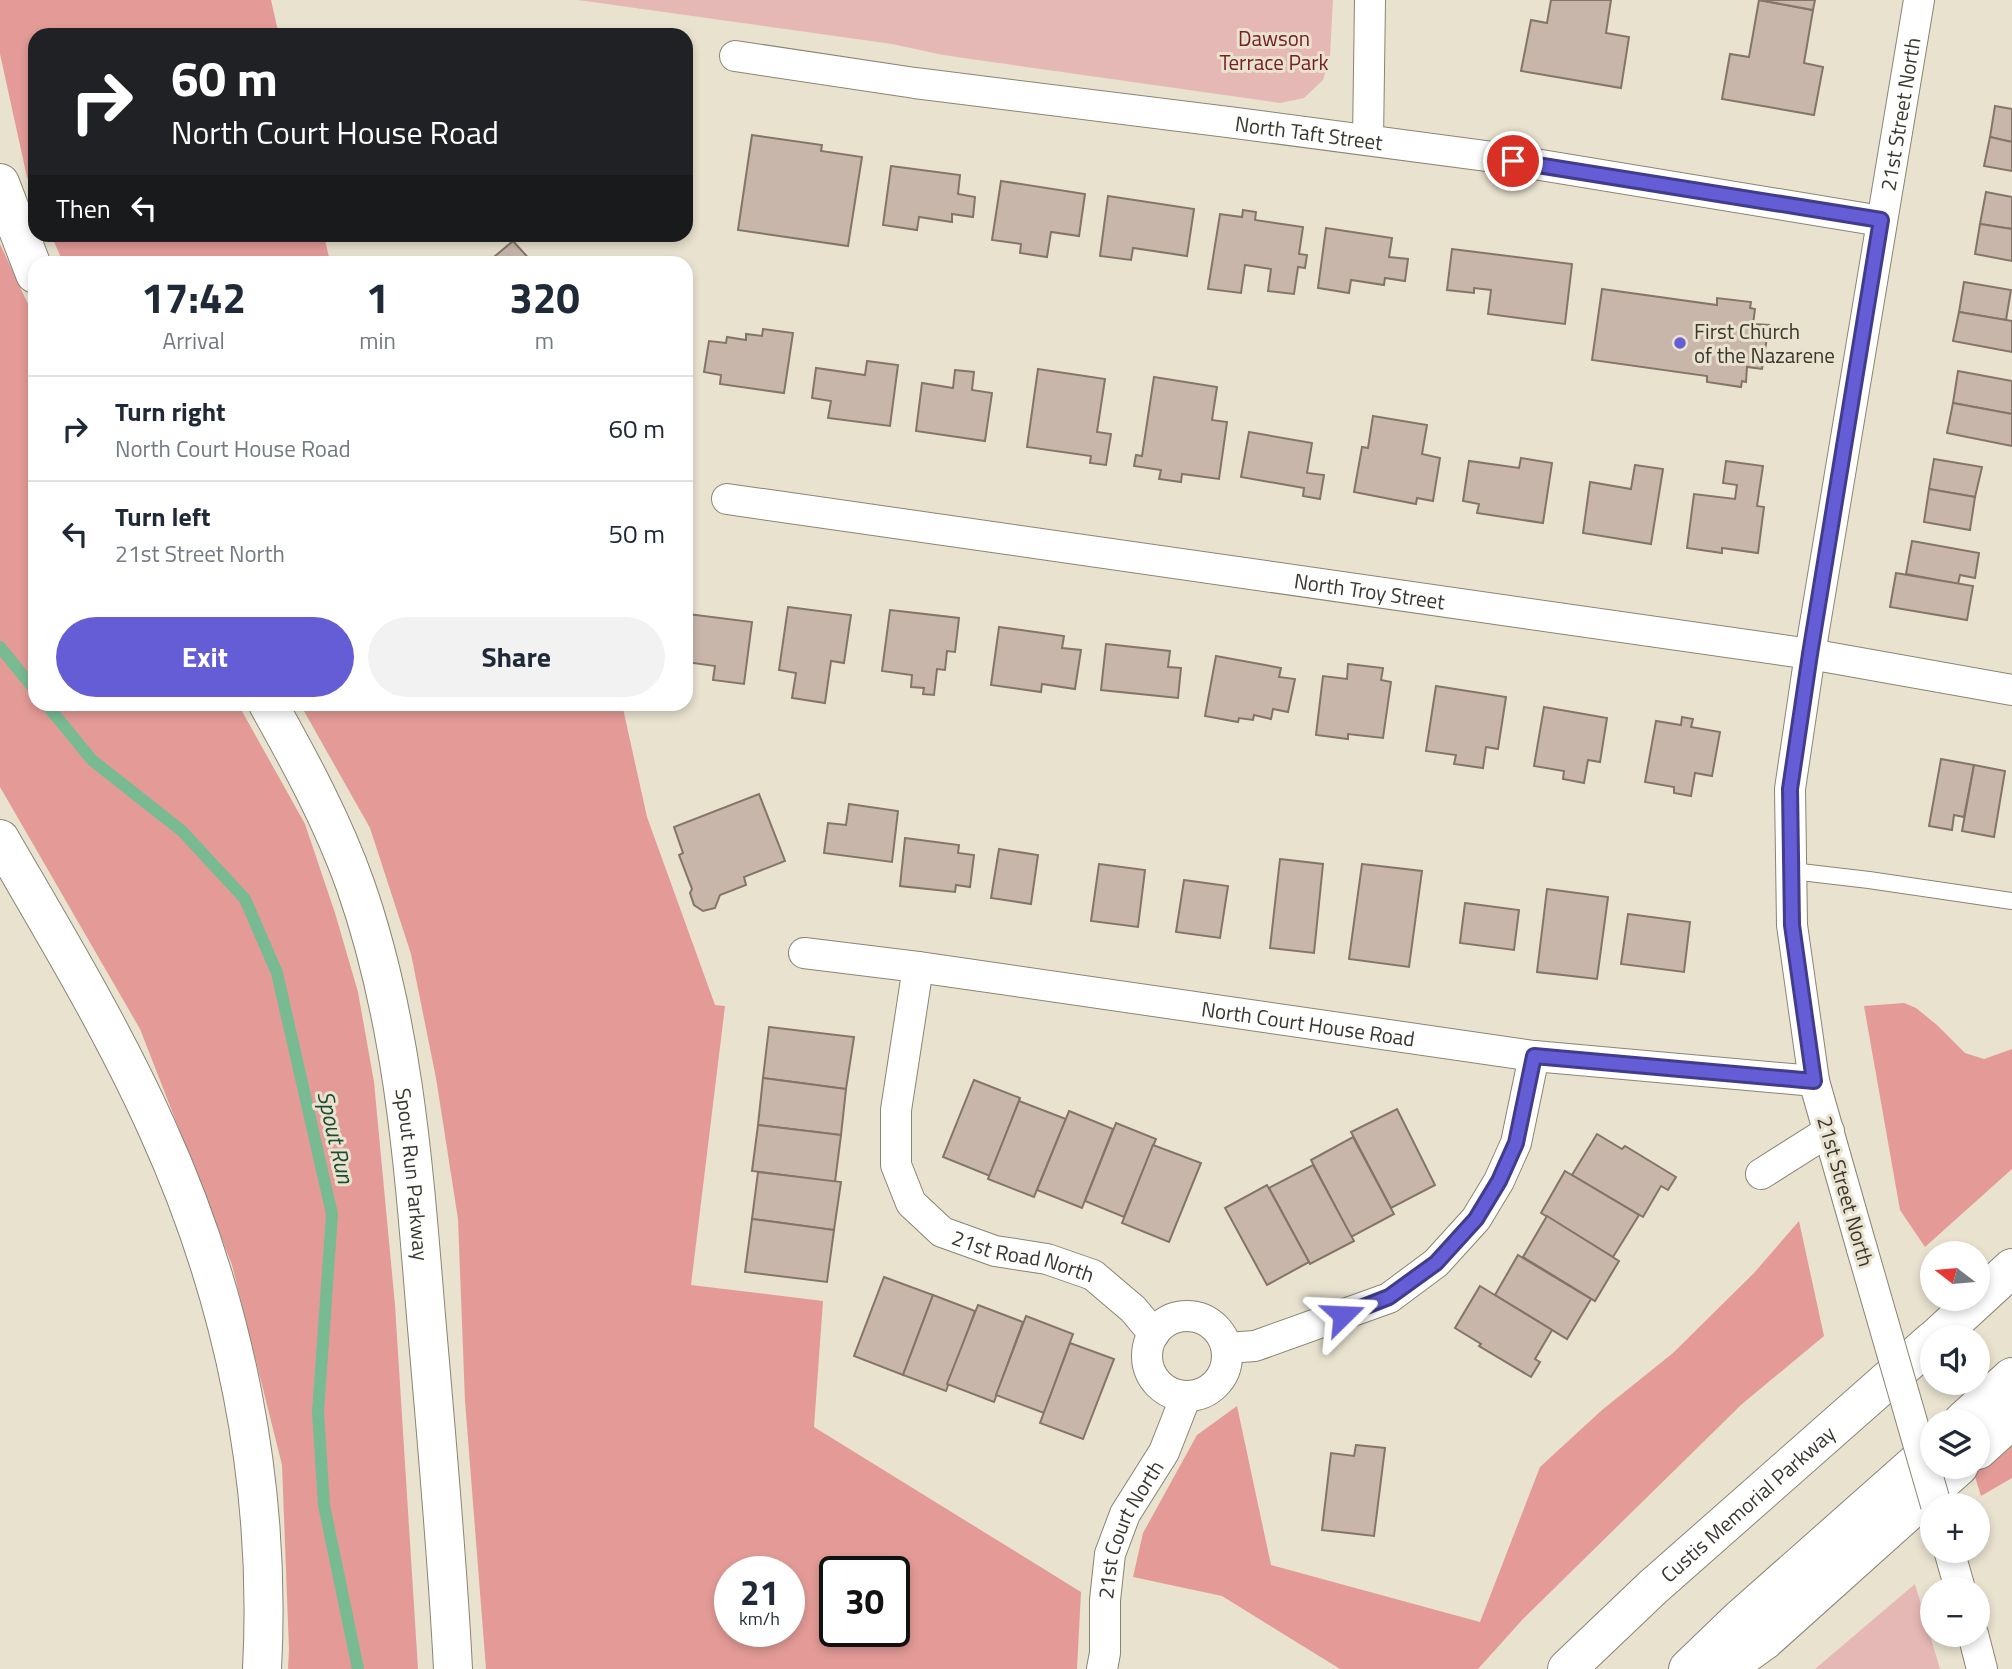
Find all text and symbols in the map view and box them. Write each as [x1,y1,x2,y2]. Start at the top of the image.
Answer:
park label: Dawson Terrace Park [1219,22,1329,78]
street label: 21st Street North [1871,35,1929,193]
text: 60 m [171,40,278,115]
icon: right [56,56,147,147]
street label: North Taft Street [1233,107,1385,158]
text: North Court House Road [171,108,499,156]
pin [1483,131,1543,191]
icon: arrive [1494,142,1532,180]
text: Then [56,189,111,228]
icon: left [125,189,163,227]
text: 17:42 [141,265,246,329]
text: 1 [366,265,389,329]
text: 320 [509,265,580,329]
place label: First Church of the Nazarene [1694,315,1835,371]
text: Arrival [162,323,225,358]
text: min [359,323,396,358]
text: m [535,323,554,358]
marker: First Church of the Nazarene [1672,335,1688,351]
text: Turn right [115,392,226,431]
text: 60 m [608,409,665,448]
icon: right [56,410,94,448]
text: North Court House Road [115,431,351,466]
text: Turn left [115,497,210,536]
text: 50 m [608,514,665,553]
icon: left [56,515,94,553]
text: 21st Street North [115,536,285,571]
street label: North Troy Street [1292,564,1448,618]
button: Exit [56,617,354,697]
button: Share [368,617,665,697]
street label: North Court House Road [1199,992,1417,1055]
street label: Spout Run Parkway [387,1086,437,1262]
water label: Spout Run [308,1087,364,1187]
street label: 21st Street North [1809,1112,1883,1270]
street label: 21st Road North [948,1221,1099,1290]
north arrow [1920,1241,1990,1311]
map controls [1920,1241,1990,1647]
position arrow [1306,1278,1380,1352]
button: sound [1920,1325,1990,1395]
button: layers [1920,1409,1990,1479]
street label: Custis Memorial Parkway [1653,1418,1842,1590]
street label: 21st Court North [1089,1454,1171,1601]
button: + [1920,1493,1990,1563]
speed limit sign: 30 [819,1556,910,1647]
text: 21 [740,1565,779,1619]
button: − [1920,1577,1990,1647]
text: km/h [739,1605,780,1632]

